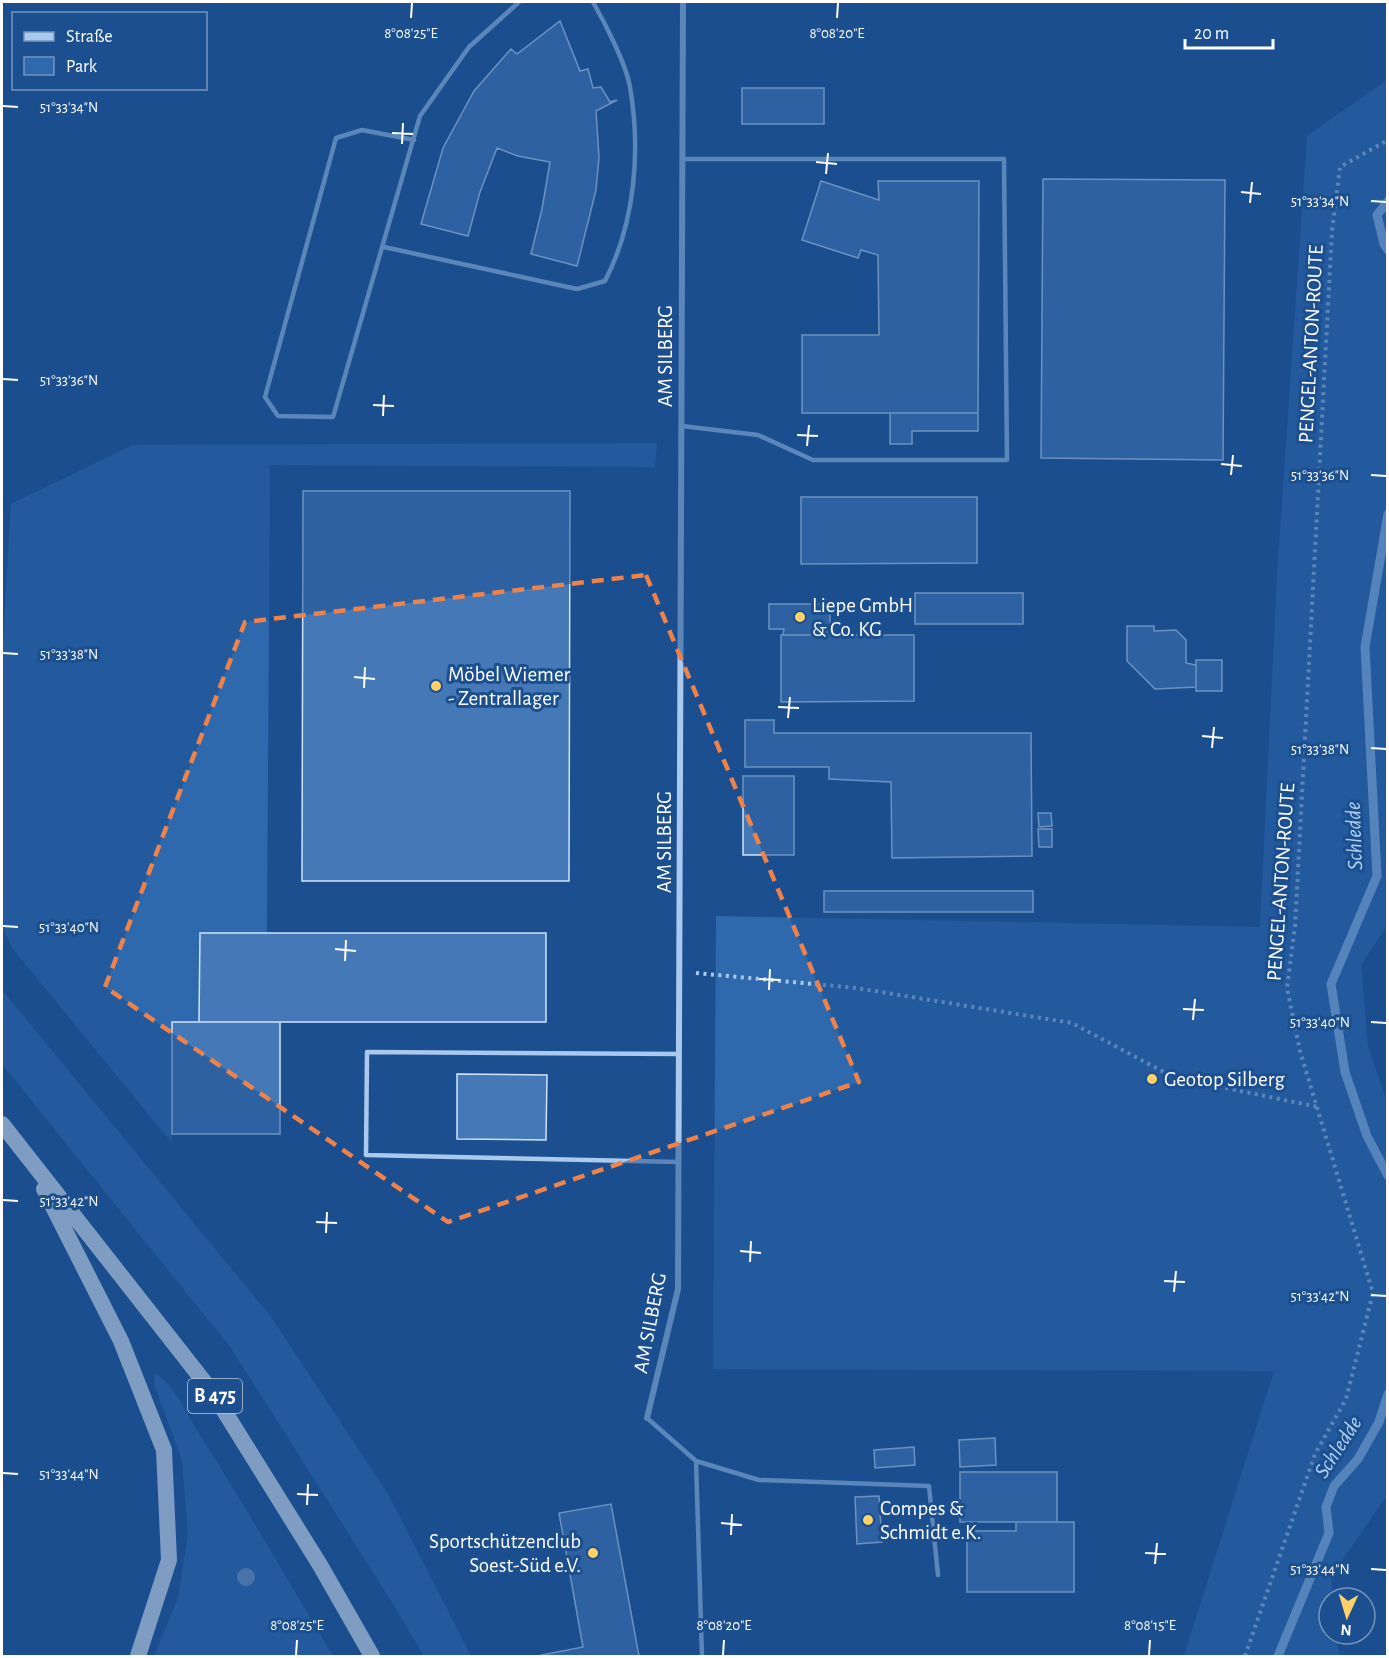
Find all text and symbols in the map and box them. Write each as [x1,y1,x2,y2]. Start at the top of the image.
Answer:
legend [12,12,207,90]
scale bar [1185,12,1274,50]
text: 20 m [1194,25,1229,43]
text: 8°08'25"E [384,26,438,41]
text: 8°08'20"E [809,26,865,41]
text: Straße [66,28,112,46]
text: Park [66,58,98,76]
text: 51°33'34"N [40,100,98,115]
text: 51°33'34"N [1291,194,1349,209]
street label: PENGEL-ANTON-ROUTE [1295,244,1327,444]
street label: AM SILBERG [655,305,676,407]
text: 51°33'36"N [40,373,98,388]
text: 51°33'36"N [1291,468,1349,483]
place label: Liepe GmbH & Co. KG [812,595,913,640]
marker: Liepe GmbH & Co. KG [793,610,807,624]
text: 51°33'38"N [40,647,98,662]
place label: Möbel Wiemer - Zentrallager [448,664,571,709]
marker: Möbel Wiemer - Zentrallager [429,679,443,693]
text: 51°33'38"N [1291,742,1349,757]
street label: PENGEL-ANTON-ROUTE [1264,782,1298,982]
street label: AM SILBERG [654,791,675,893]
water label: Schledde [1342,801,1366,871]
text: 51°33'40"N [39,920,99,935]
text: 51°33'40"N [1290,1015,1350,1030]
place label: Geotop Silberg [1164,1069,1285,1090]
marker: Geotop Silberg [1145,1072,1159,1086]
text: 51°33'42"N [39,1194,99,1209]
street label: AM SILBERG [630,1271,670,1375]
text: 51°33'42"N [1290,1289,1350,1304]
road number: B 475 [188,1379,242,1413]
water label: Schledde [1310,1412,1366,1482]
text: 51°33'44"N [39,1467,99,1482]
place label: Compes & Schmidt e.K. [880,1498,981,1543]
marker: Compes & Schmidt e.K. [861,1513,875,1527]
place label: Sportschützenclub Soest-Süd e.V. [429,1531,581,1576]
marker: Sportschützenclub Soest-Süd e.V. [586,1546,600,1560]
text: 51°33'44"N [1290,1562,1350,1577]
north arrow [1317,1586,1377,1646]
text: 8°08'25"E [270,1618,324,1633]
text: 8°08'20"E [696,1618,752,1633]
text: 8°08'15"E [1124,1618,1176,1633]
text: N [1340,1622,1352,1638]

